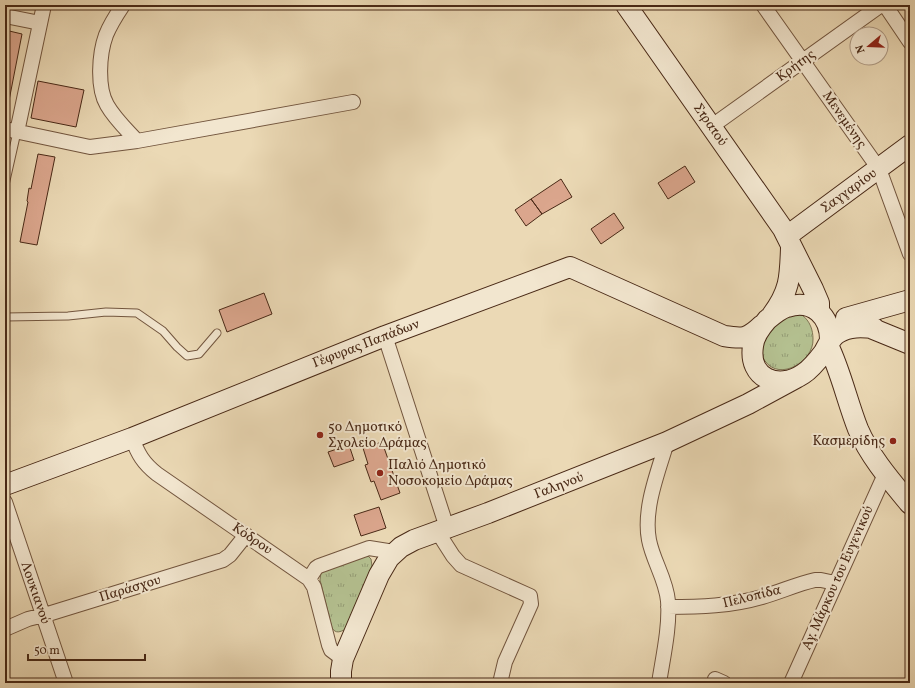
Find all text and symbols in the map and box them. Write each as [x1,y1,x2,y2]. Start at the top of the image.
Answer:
north arrow [849,26,889,66]
text: N [853,43,869,55]
street label: Κρήτης [773,45,819,87]
street label: Μενεμένης [817,87,871,153]
street label: Στρατού [688,100,732,150]
street label: Σαγγαρίου [817,164,881,218]
street label: Γέφυρας Παπάδων [310,315,422,373]
place label: 5ο Δημοτικό Σχολείο Δράμας [328,418,427,453]
marker: 5ο Δημοτικό Σχολείο Δράμας [315,430,325,440]
place label: Κασμερίδης [813,432,885,451]
marker: Κασμερίδης [888,436,898,446]
place label: Παλιό Δημοτικό Νοσοκομείο Δράμας [388,456,512,491]
marker: Παλιό Δημοτικό Νοσοκομείο Δράμας [375,468,385,478]
street label: Γαληνού [532,468,587,504]
street label: Αγ. Μάρκου του Ευγενικού [798,502,879,653]
street label: Κόδρου [228,519,276,560]
street label: Λουκιανού [16,559,55,627]
street label: Παράσχου [97,571,163,607]
street label: Πελοπίδα [721,580,784,613]
scale bar [28,636,145,662]
text: 50 m [34,643,60,659]

